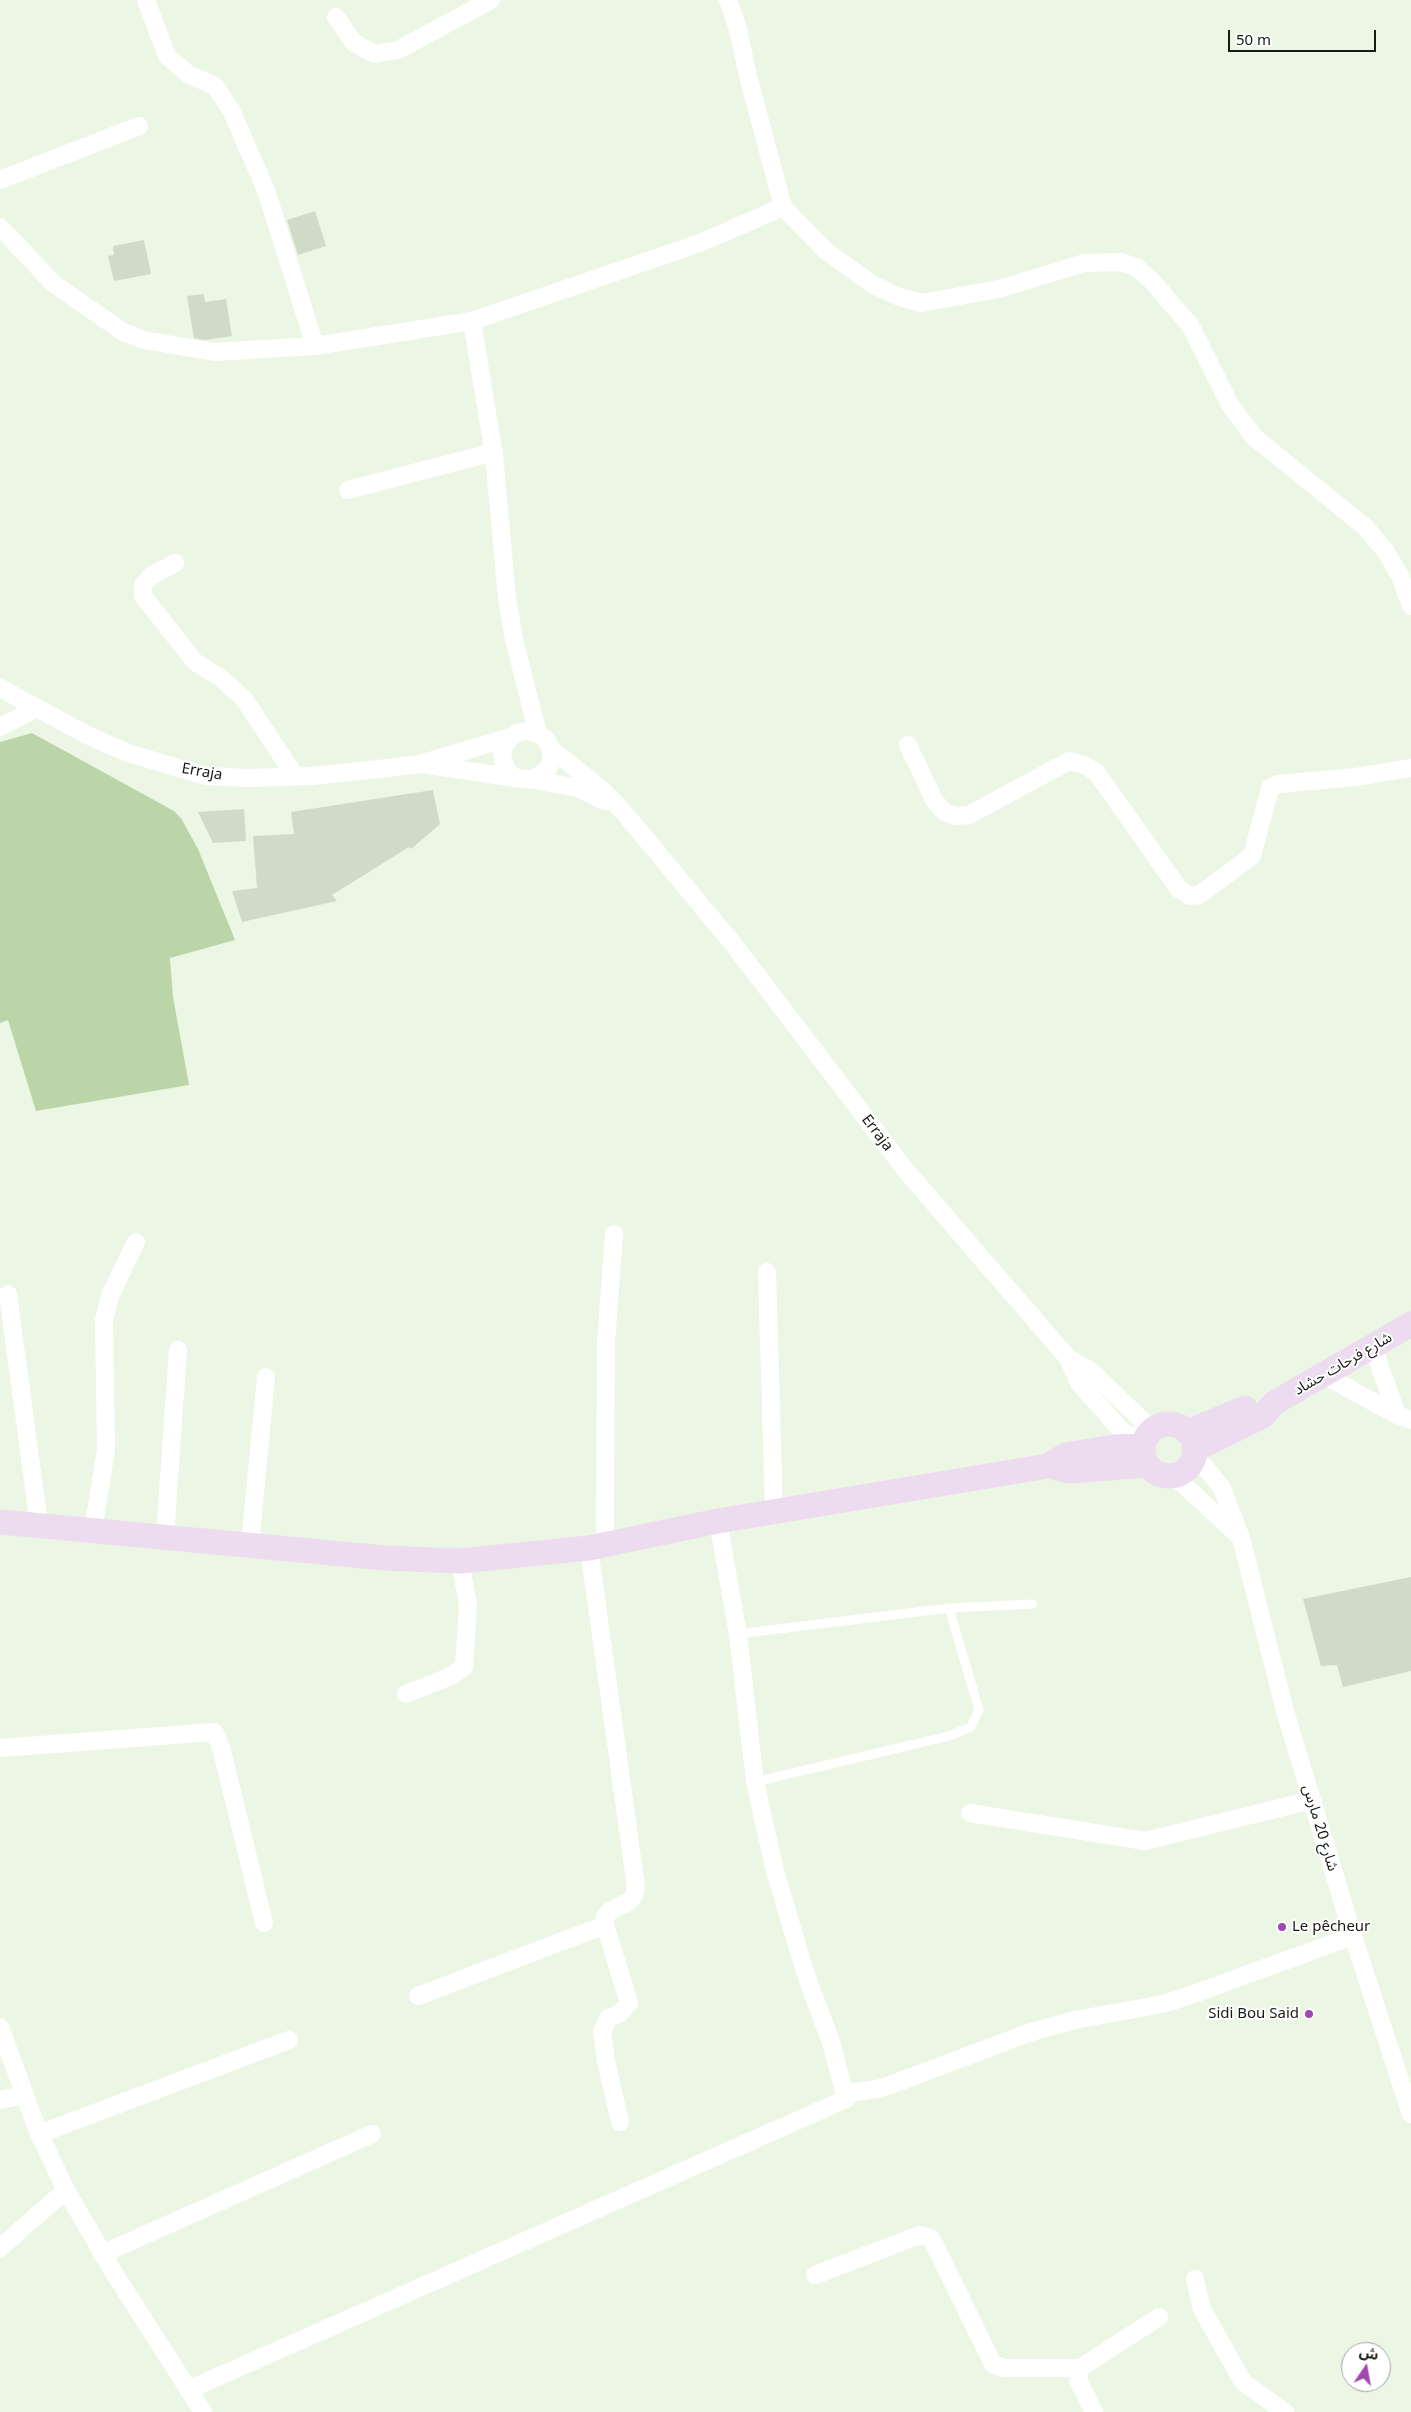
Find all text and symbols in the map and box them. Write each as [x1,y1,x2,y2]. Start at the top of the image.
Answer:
scale bar [1231,20,1378,52]
text: 50 m [1236,29,1271,49]
street label: Erraja [180,760,224,784]
street label: Erraja [857,1111,897,1155]
street label: شارع فرحات حشاد [1291,1329,1395,1399]
street label: شارع 20 مارس [1298,1783,1342,1873]
place label: Le pêcheur [1292,1918,1370,1936]
marker: Le pêcheur [1276,1921,1288,1933]
place label: Sidi Bou Said [1208,2005,1299,2023]
marker: Sidi Bou Said [1303,2008,1315,2020]
north arrow [1341,2342,1391,2392]
text: ش [1358,2342,1380,2364]

